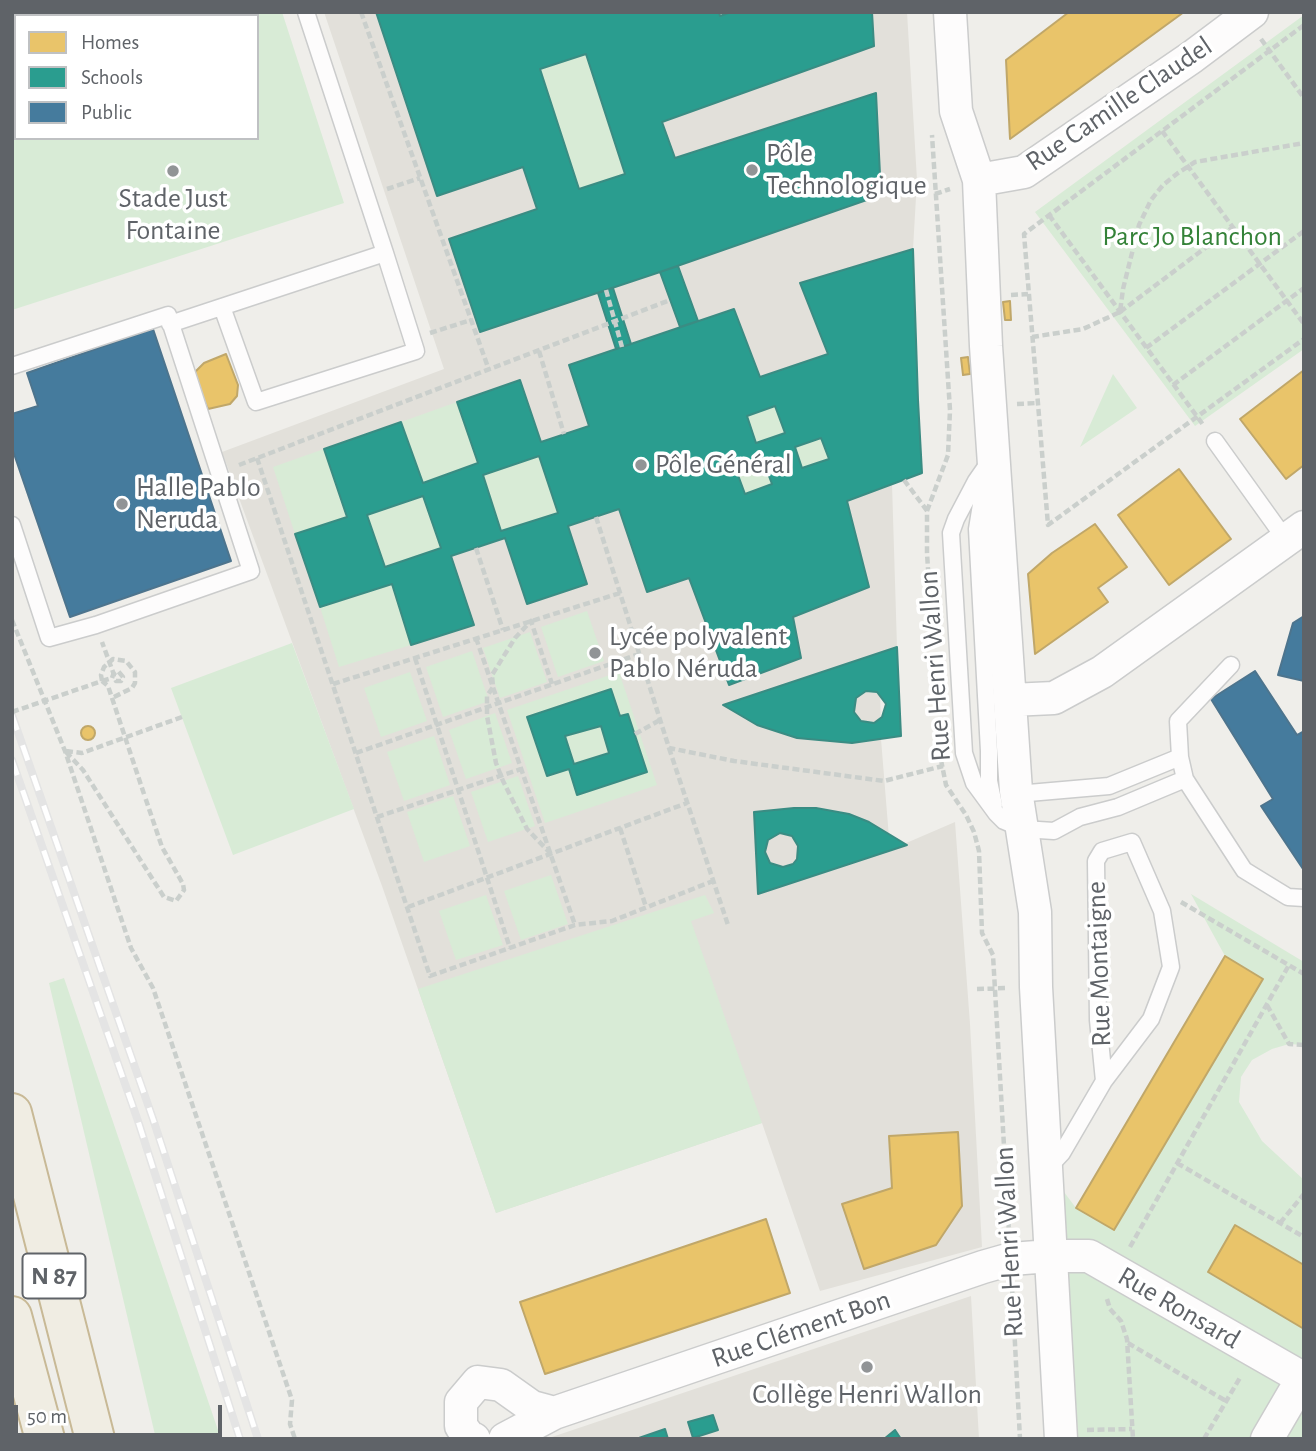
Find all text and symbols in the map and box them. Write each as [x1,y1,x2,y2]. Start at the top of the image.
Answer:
legend [14,14,259,140]
street label: Rue Camille Claudel [1019,29,1219,179]
text: Homes [81,32,139,53]
text: Schools [81,67,143,88]
text: Public [81,102,131,123]
place label: Pôle Technologique [766,137,927,203]
marker: Pôle Technologique [744,162,760,178]
marker: Stade Just Fontaine [165,163,181,179]
place label: Stade Just Fontaine [118,182,228,248]
park label: Parc Jo Blanchon [1102,220,1282,254]
place label: Pôle Général [655,448,792,482]
marker: Pôle Général [633,457,649,473]
place label: Halle Pablo Neruda [136,471,261,537]
marker: Halle Pablo Neruda [114,496,130,512]
street label: Rue Henri Wallon [912,570,958,762]
place label: Lycée polyvalent Pablo Néruda [609,620,787,686]
marker: Lycée polyvalent Pablo Néruda [587,645,603,661]
street label: Rue Montaigne [1079,881,1119,1047]
street label: Rue Henri Wallon [987,1146,1031,1338]
road number: N 87 [22,1254,86,1298]
street label: Rue Ronsard [1112,1260,1246,1356]
street label: Rue Clément Bon [707,1283,895,1375]
marker: Collège Henri Wallon [859,1359,875,1375]
place label: Collège Henri Wallon [752,1378,982,1412]
scale bar [18,1392,226,1436]
text: 50 m [27,1406,67,1427]

